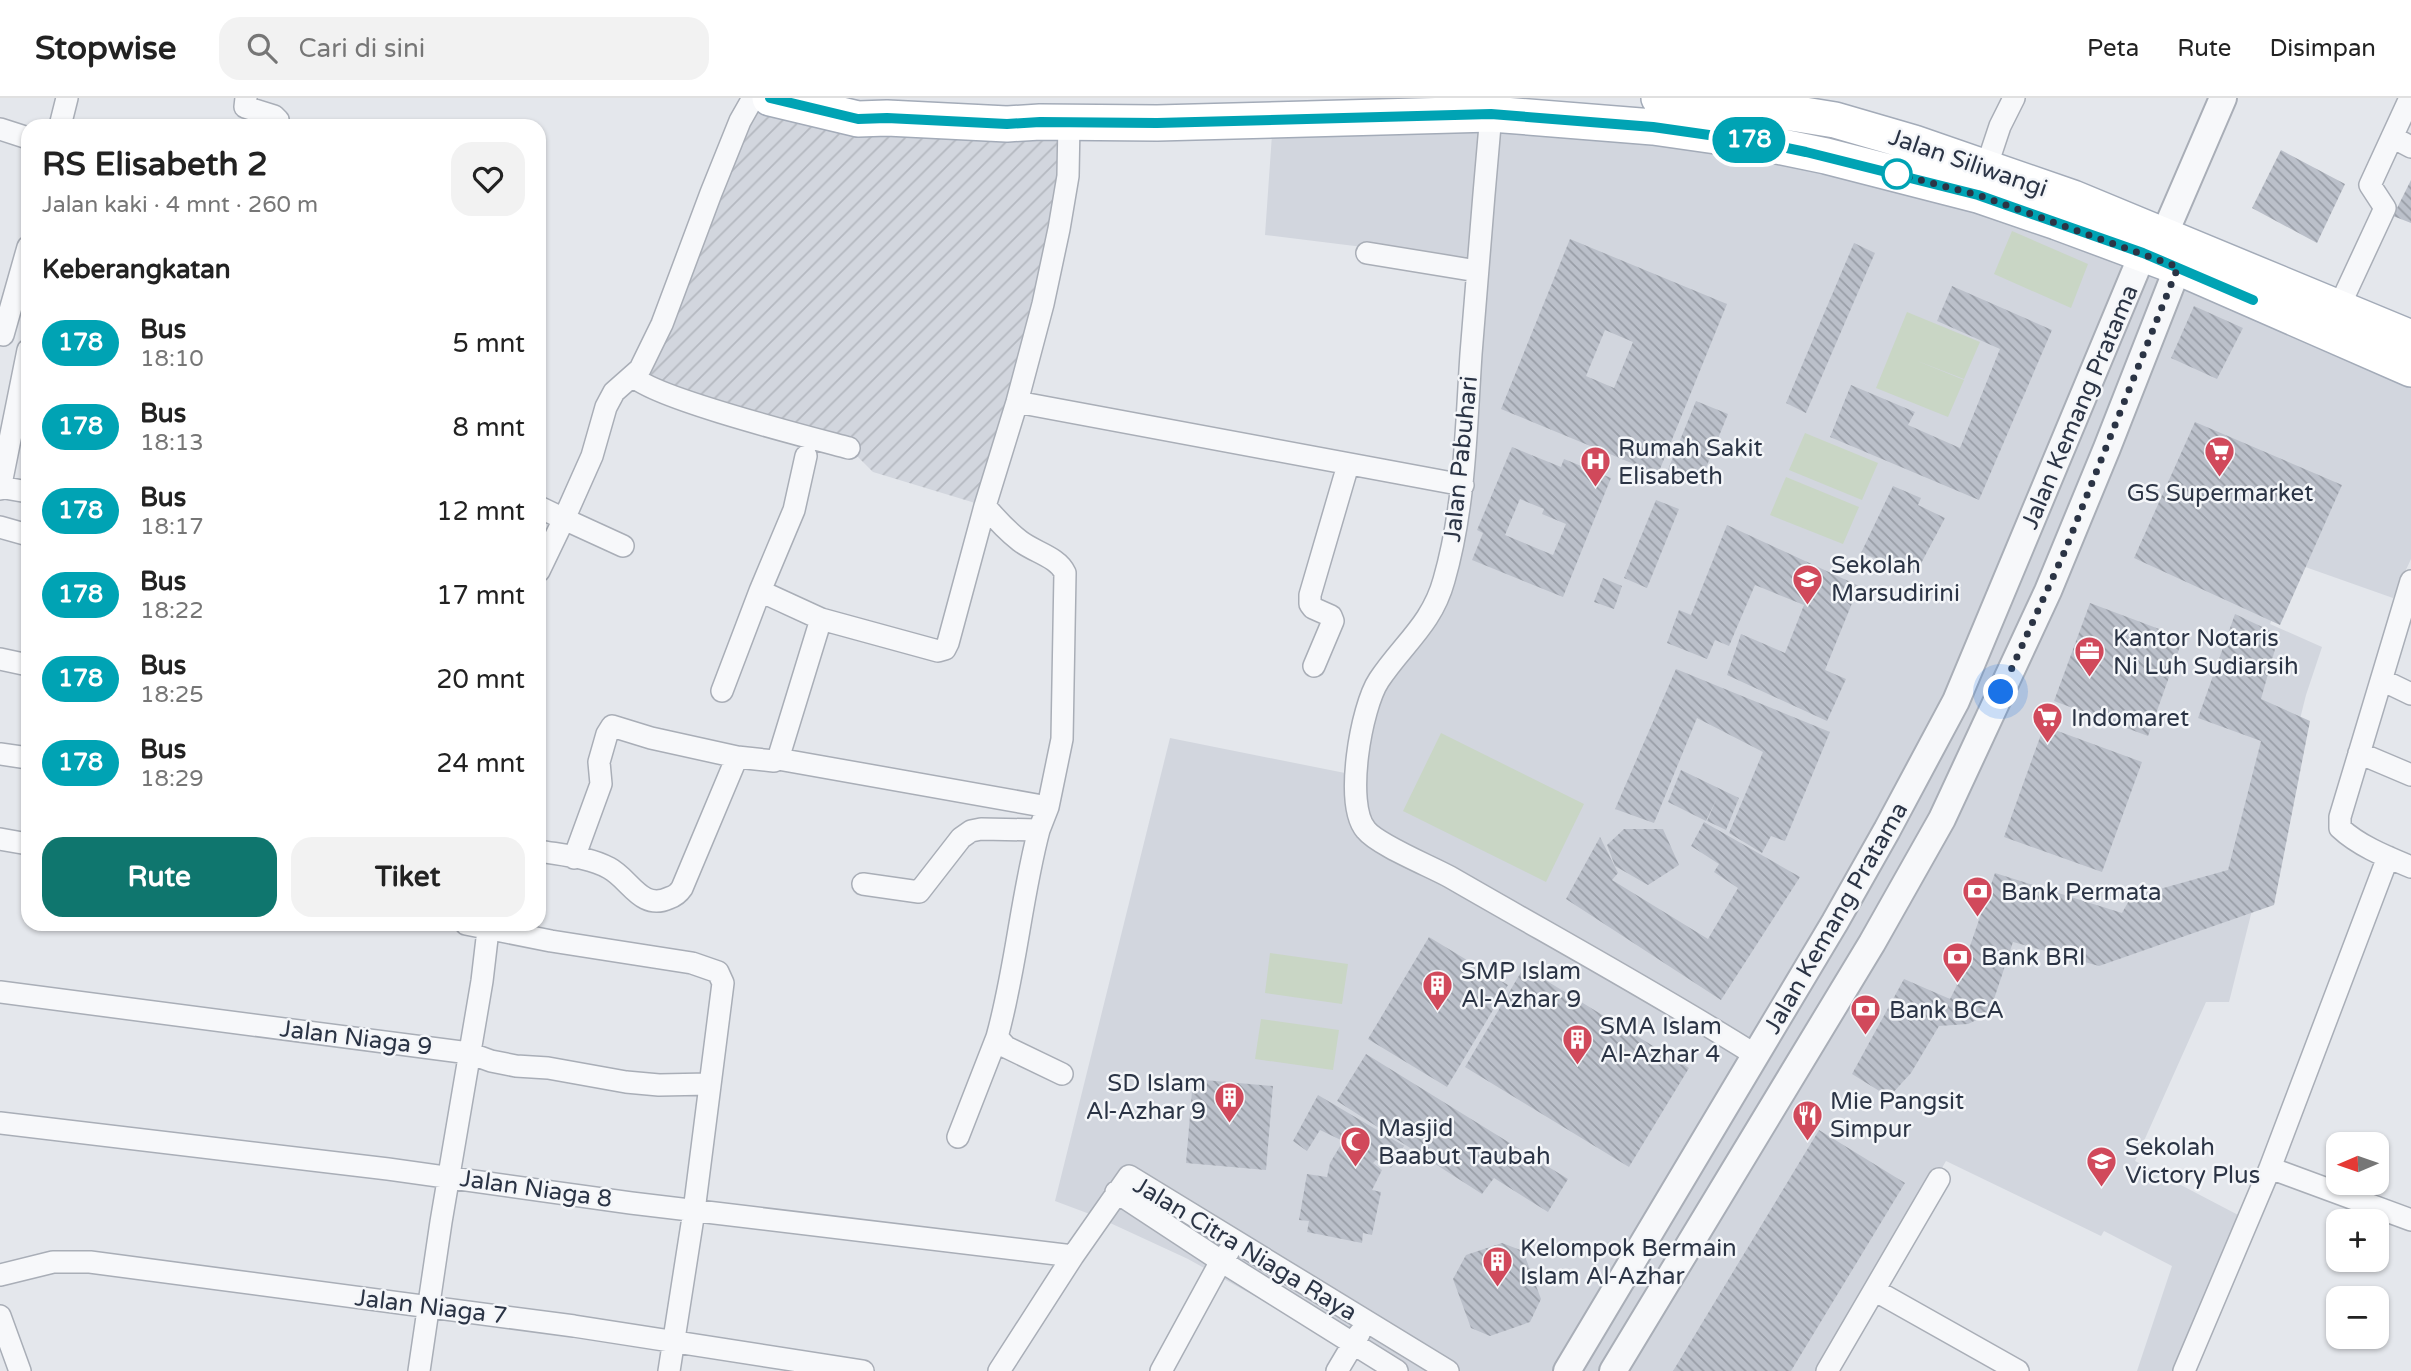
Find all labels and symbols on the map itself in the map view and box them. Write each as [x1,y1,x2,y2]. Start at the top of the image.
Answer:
line badge: 178 [1709,117,1789,163]
street label: Jalan Siliwangi [1885,122,2051,204]
unlabelled marker [1882,159,1912,189]
street label: Jalan Kemang Pratama [2015,280,2145,534]
street label: Jalan Pabuhari [1438,374,1484,544]
place label: Rumah Sakit Elisabeth [1618,434,1763,491]
supermarket icon: GS Supermarket [2203,434,2237,478]
hospital icon: Rumah Sakit Elisabeth [1578,445,1612,489]
place label: GS Supermarket [2127,479,2313,508]
place label: Sekolah Marsudirini [1831,551,1960,608]
school or university icon: Sekolah Marsudirini [1791,562,1825,606]
place label: Kantor Notaris Ni Luh Sudiarsih [2113,624,2299,681]
office icon: Kantor Notaris Ni Luh Sudiarsih [2073,635,2107,679]
your location [1983,674,2018,709]
supermarket icon: Indomaret [2031,701,2065,745]
place label: Indomaret [2071,704,2189,733]
street label: Jalan Kemang Pratama [1758,797,1914,1039]
bank icon: Bank Permata [1961,875,1995,919]
place label: Bank Permata [2001,878,2162,907]
bank icon: Bank BRI [1941,940,1975,984]
place label: Bank BRI [1981,943,2086,972]
place label: SMP Islam Al-Azhar 9 [1461,957,1581,1014]
building icon: SMP Islam Al-Azhar 9 [1421,968,1455,1012]
bank icon: Bank BCA [1849,993,1883,1037]
place label: Bank BCA [1889,996,2004,1025]
place label: SMA Islam Al-Azhar 4 [1600,1012,1722,1069]
street label: Jalan Niaga 9 [278,1014,434,1062]
building icon: SMA Islam Al-Azhar 4 [1560,1023,1594,1067]
place label: SD Islam Al-Azhar 9 [1086,1069,1206,1126]
building icon: SD Islam Al-Azhar 9 [1212,1080,1246,1124]
place label: Mie Pangsit Simpur [1830,1087,1964,1144]
restaurant icon: Mie Pangsit Simpur [1790,1098,1824,1142]
place label: Masjid Baabut Taubah [1378,1114,1551,1171]
mosque icon: Masjid Baabut Taubah [1338,1125,1372,1169]
north arrow [2326,1132,2389,1195]
place label: Sekolah Victory Plus [2125,1133,2260,1190]
school or university icon: Sekolah Victory Plus [2085,1144,2119,1188]
street label: Jalan Niaga 8 [458,1164,614,1214]
street label: Jalan Citra Niaga Raya [1128,1171,1362,1327]
place label: Kelompok Bermain Islam Al-Azhar [1520,1234,1737,1291]
building icon: Kelompok Bermain Islam Al-Azhar [1480,1245,1514,1289]
street label: Jalan Niaga 7 [353,1283,509,1331]

